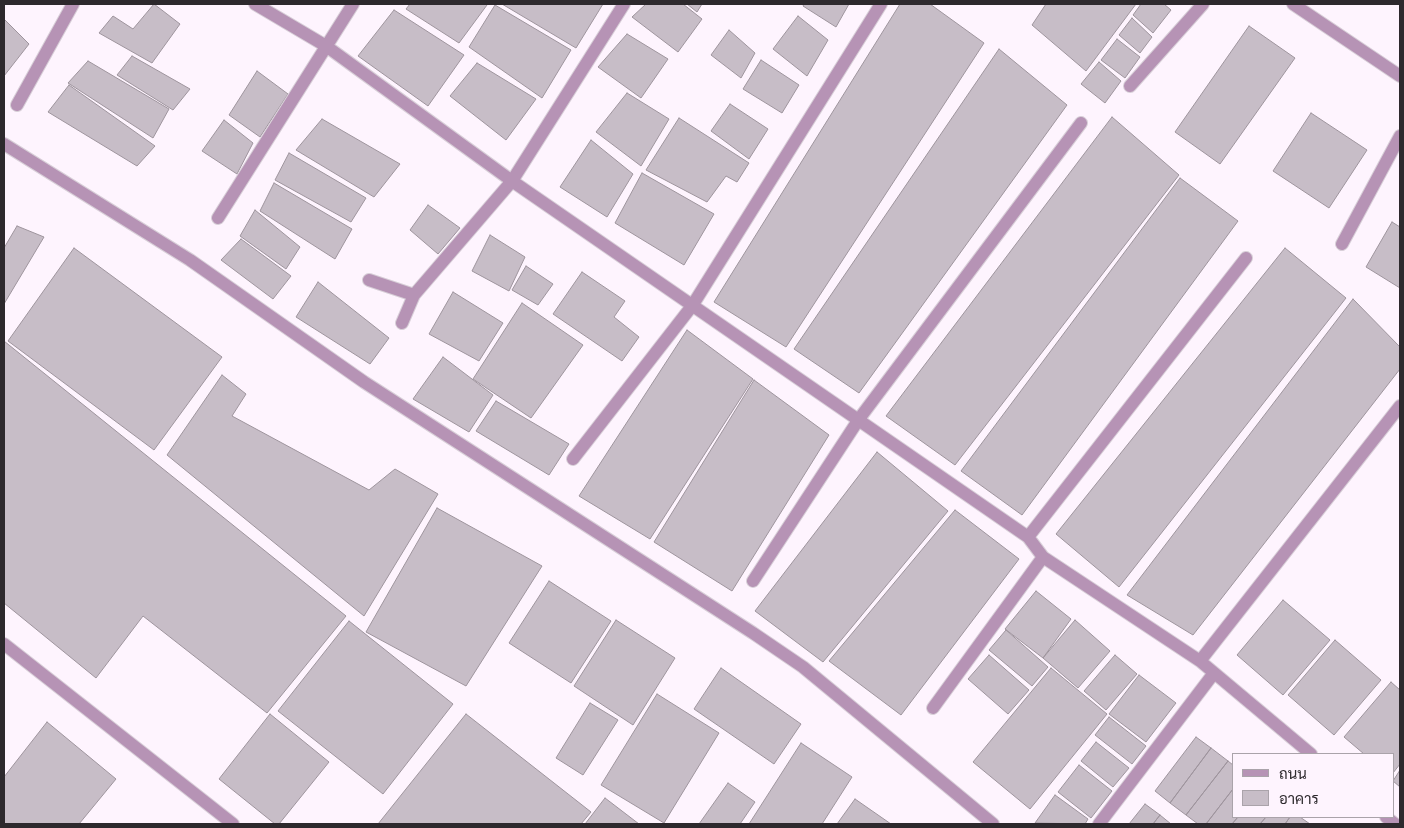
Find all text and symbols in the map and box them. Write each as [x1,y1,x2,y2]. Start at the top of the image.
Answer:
legend [1232,753,1394,818]
text: ถนน [1279,764,1307,783]
text: อาคาร [1279,789,1319,808]

